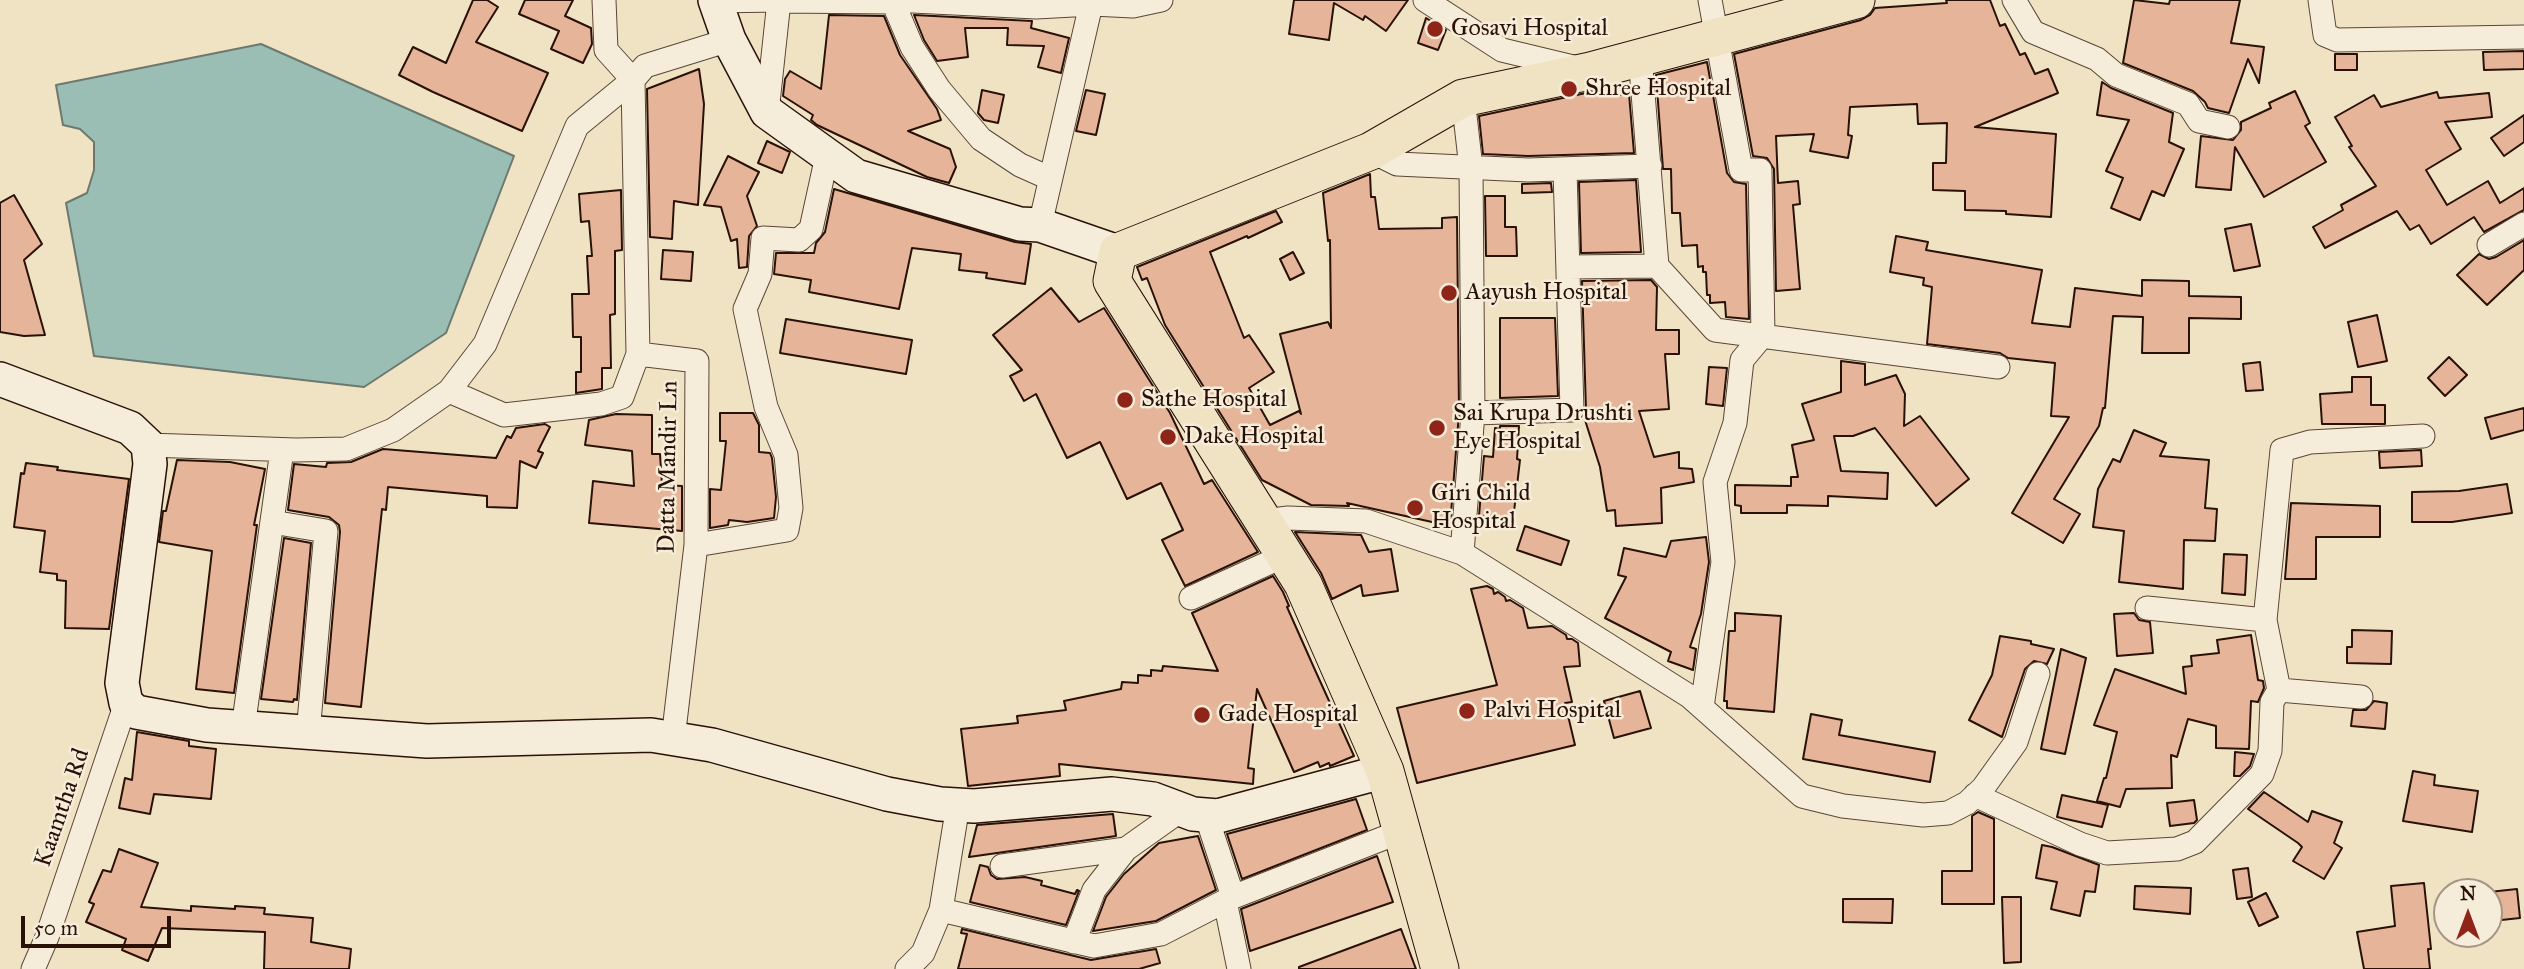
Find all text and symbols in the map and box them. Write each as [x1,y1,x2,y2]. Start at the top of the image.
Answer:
place label: Gosavi Hospital [1451,15,1608,43]
marker: Gosavi Hospital [1425,19,1445,39]
place label: Shree Hospital [1585,75,1731,103]
marker: Shree Hospital [1559,79,1579,99]
place label: Aayush Hospital [1465,279,1627,307]
marker: Aayush Hospital [1439,283,1459,303]
street label: Datta Mandir Ln [653,380,685,554]
place label: Sathe Hospital [1141,386,1287,414]
marker: Sathe Hospital [1115,390,1135,410]
place label: Sai Krupa Drushti Eye Hospital [1453,400,1633,456]
marker: Sai Krupa Drushti Eye Hospital [1427,418,1447,438]
place label: Dake Hospital [1184,423,1324,451]
marker: Dake Hospital [1158,427,1178,447]
place label: Giri Child Hospital [1431,480,1531,536]
marker: Giri Child Hospital [1405,498,1425,518]
place label: Palvi Hospital [1483,697,1621,725]
place label: Gade Hospital [1218,701,1358,729]
marker: Palvi Hospital [1457,701,1477,721]
marker: Gade Hospital [1192,705,1212,725]
street label: Kaamtha Rd [29,745,97,871]
north arrow [2433,878,2503,948]
text: N [2460,882,2476,905]
scale bar [24,902,175,946]
text: 50 m [34,915,78,941]

